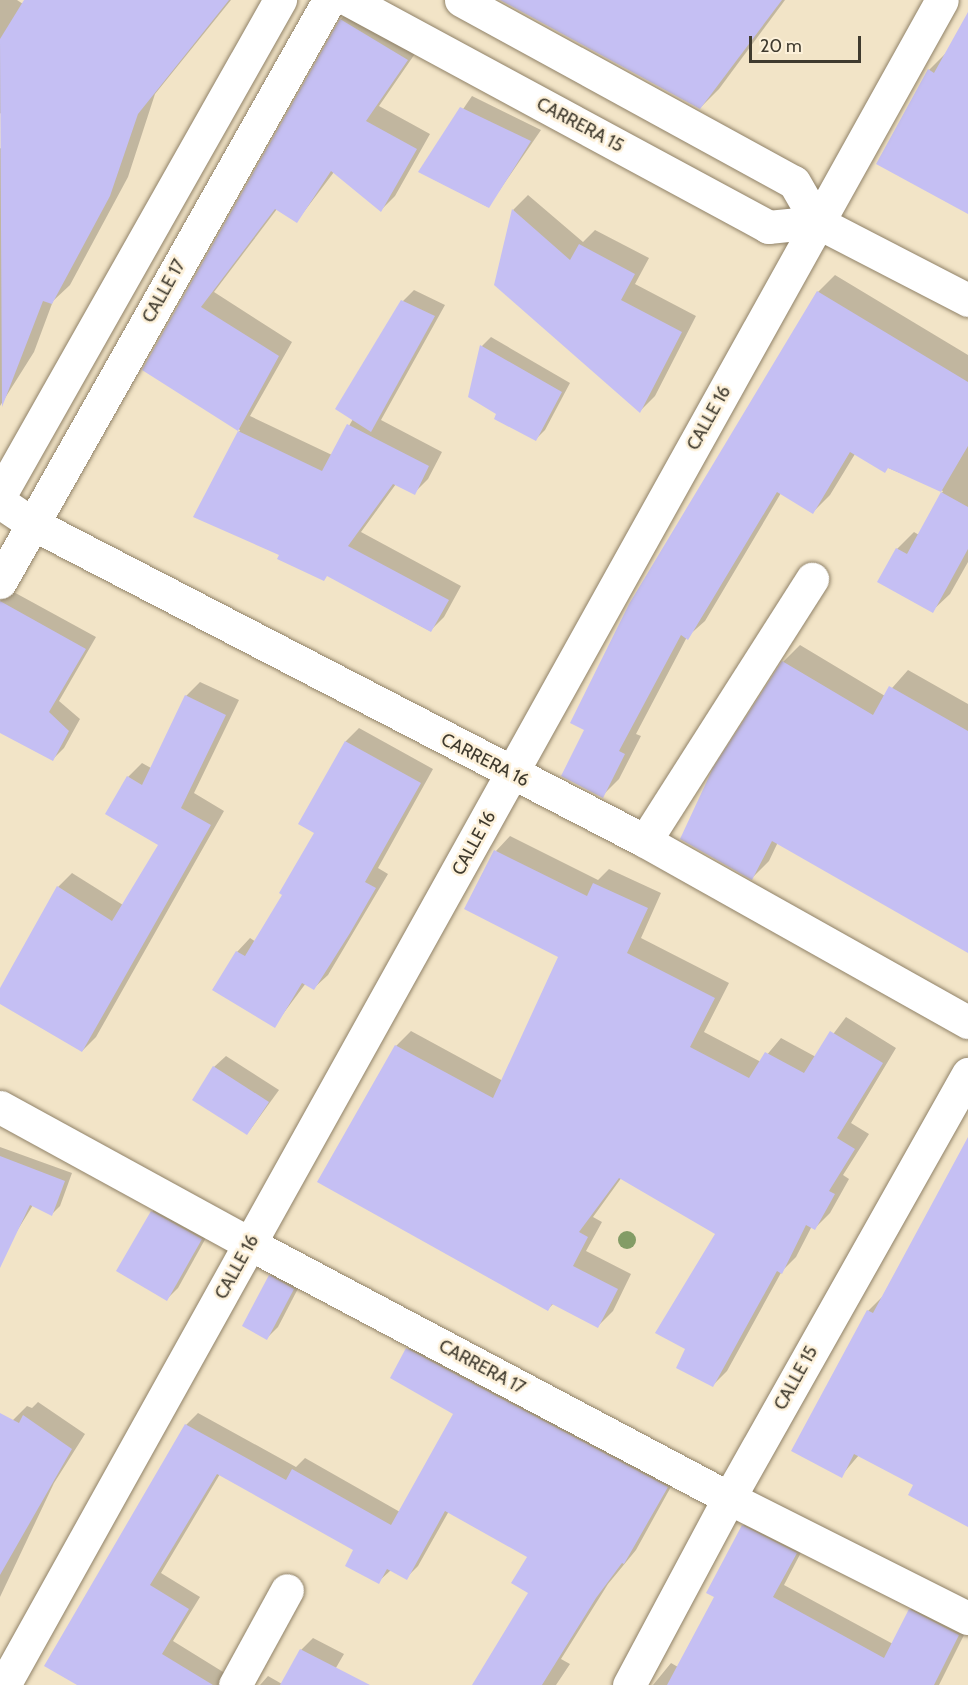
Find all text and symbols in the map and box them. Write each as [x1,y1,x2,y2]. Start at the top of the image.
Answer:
scale bar [752,24,864,62]
text: 20 m [760,35,802,57]
street label: CARRERA 15 [533,93,627,157]
street label: CALLE 17 [138,256,190,326]
street label: CALLE 16 [683,382,735,454]
street label: CARRERA 16 [437,729,533,791]
street label: CALLE 16 [448,807,500,879]
street label: CALLE 16 [211,1231,263,1303]
street label: CARRERA 17 [435,1335,529,1399]
street label: CALLE 15 [770,1342,822,1414]

